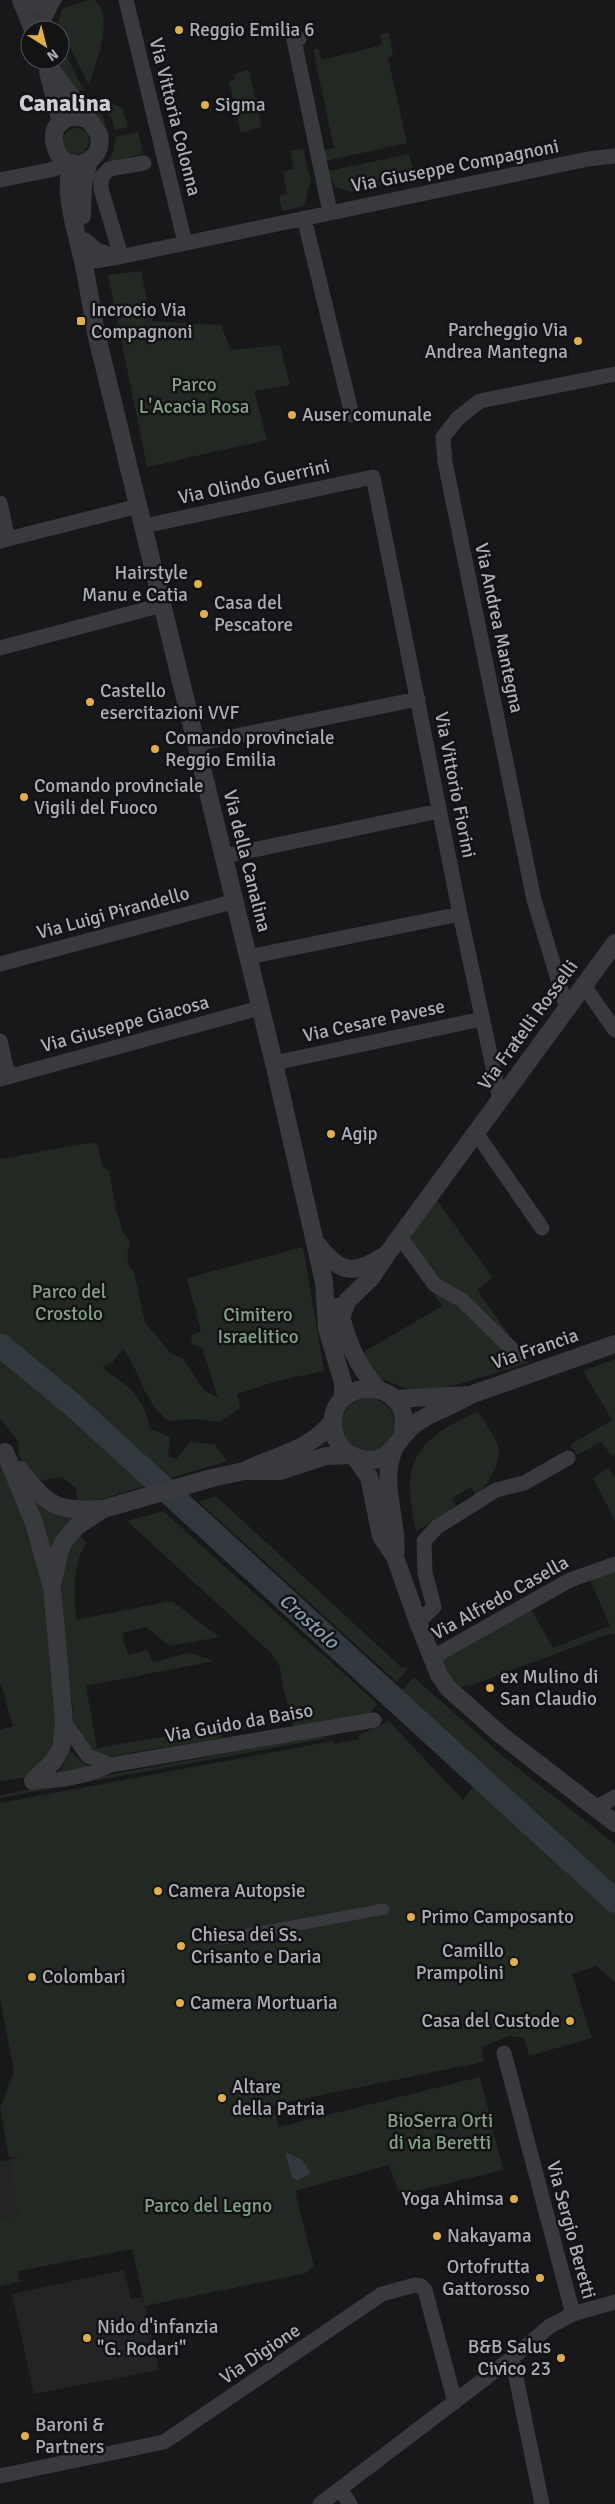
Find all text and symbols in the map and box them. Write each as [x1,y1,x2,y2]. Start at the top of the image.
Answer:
place label: Reggio Emilia 6 [189,18,315,42]
north arrow [20,20,70,70]
marker: Reggio Emilia 6 [173,24,185,36]
street label: Via Vittoria Colonna [144,36,206,198]
text: N [43,45,61,65]
district label: Canalina [19,88,111,118]
place label: Sigma [215,93,266,117]
marker: Sigma [199,99,211,111]
street label: Via Giuseppe Compagnoni [349,134,561,198]
place label: Incrocio Via Compagnoni [91,298,193,344]
marker: Incrocio Via Compagnoni [75,315,87,327]
place label: Parcheggio Via Andrea Mantegna [425,318,568,364]
marker: Parcheggio Via Andrea Mantegna [572,335,584,347]
park label: Parco L'Acacia Rosa [139,373,249,419]
place label: Auser comunale [302,403,432,427]
marker: Auser comunale [286,409,298,421]
street label: Via Olindo Guerrini [176,454,332,510]
street label: Via Andrea Mantegna [469,541,529,715]
place label: Hairstyle Manu e Catia [82,561,188,607]
marker: Hairstyle Manu e Catia [192,578,204,590]
place label: Casa del Pescatore [214,591,293,637]
marker: Casa del Pescatore [198,608,210,620]
place label: Castello esercitazioni VVF [100,679,239,725]
marker: Castello esercitazioni VVF [84,696,96,708]
street label: Via Vittorio Fiorini [429,710,481,860]
place label: Comando provinciale Reggio Emilia [165,726,335,772]
marker: Comando provinciale Reggio Emilia [149,743,161,755]
place label: Comando provinciale Vigili del Fuoco [34,774,204,820]
street label: Via della Canalina [218,787,276,935]
marker: Comando provinciale Vigili del Fuoco [18,791,30,803]
street label: Via Luigi Pirandello [34,881,192,945]
street label: Via Fratelli Rosselli [473,955,583,1095]
street label: Via Giuseppe Giacosa [38,990,212,1058]
street label: Via Cesare Pavese [301,994,447,1048]
place label: Agip [341,1122,378,1146]
marker: Agip [325,1128,337,1140]
park label: Parco del Crostolo [32,1280,106,1326]
park label: Cimitero Israelitico [217,1303,299,1349]
street label: Via Francia [488,1323,582,1375]
street label: Via Alfredo Casella [427,1550,573,1646]
water label: Crostolo [274,1588,345,1655]
place label: ex Mulino di San Claudio [500,1665,598,1711]
marker: ex Mulino di San Claudio [484,1682,496,1694]
street label: Via Guido da Baiso [163,1698,315,1748]
place label: Camera Autopsie [168,1879,306,1903]
marker: Camera Autopsie [152,1885,164,1897]
place label: Primo Camposanto [421,1905,574,1929]
marker: Primo Camposanto [405,1911,417,1923]
place label: Chiesa dei Ss. Crisanto e Daria [191,1923,321,1969]
place label: Camillo Prampolini [416,1939,504,1985]
marker: Chiesa dei Ss. Crisanto e Daria [175,1940,187,1952]
marker: Camillo Prampolini [508,1956,520,1968]
place label: Colombari [42,1965,126,1989]
marker: Colombari [26,1971,38,1983]
place label: Camera Mortuaria [190,1991,338,2015]
marker: Camera Mortuaria [174,1997,186,2009]
place label: Casa del Custode [422,2009,560,2033]
marker: Casa del Custode [564,2015,576,2027]
place label: Altare della Patria [232,2075,325,2121]
marker: Altare della Patria [216,2092,228,2104]
park label: BioSerra Orti di via Beretti [387,2109,493,2155]
street label: Via Sergio Beretti [541,2158,601,2302]
place label: Yoga Ahimsa [402,2187,504,2211]
marker: Yoga Ahimsa [508,2193,520,2205]
park label: Parco del Legno [144,2194,272,2218]
place label: Nakayama [447,2224,532,2248]
marker: Nakayama [431,2230,443,2242]
place label: Ortofrutta Gattorosso [442,2255,530,2301]
marker: Ortofrutta Gattorosso [534,2272,546,2284]
place label: Nido d'infanzia "G. Rodari" [97,2315,218,2361]
street label: Via Digione [215,2318,305,2390]
marker: Nido d'infanzia "G. Rodari" [81,2332,93,2344]
place label: B&B Salus Civico 23 [468,2335,551,2381]
marker: B&B Salus Civico 23 [555,2352,567,2364]
place label: Baroni & Partners [35,2413,104,2459]
marker: Baroni & Partners [19,2430,31,2442]

